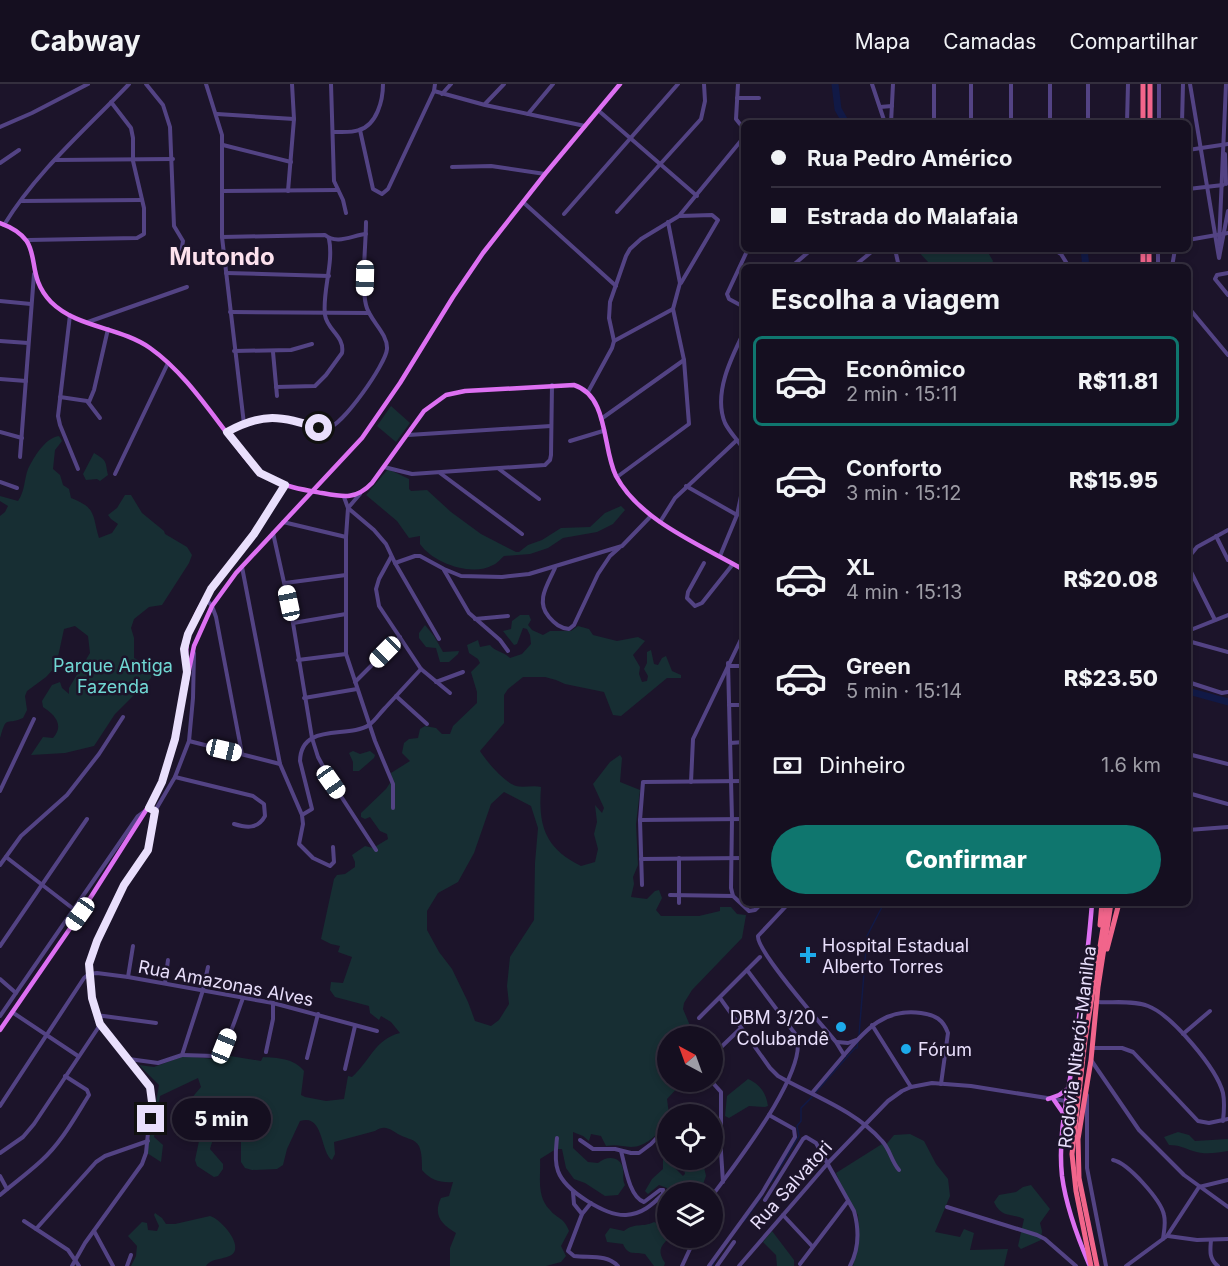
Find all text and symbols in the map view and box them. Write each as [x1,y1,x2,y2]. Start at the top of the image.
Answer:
text: Cabway [30,24,141,58]
text: Mapa [855,29,910,54]
text: Camadas [943,29,1036,54]
text: Compartilhar [1069,29,1198,54]
text: Rua Pedro Américo [807,145,1012,171]
text: Estrada do Malafaia [807,203,1018,229]
district label: Mutondo [169,242,275,271]
car [356,260,374,296]
text: Escolha a viagem [771,283,1000,316]
icon: car [774,354,828,408]
text: Econômico [846,356,965,382]
text: R$11.81 [1078,368,1158,394]
text: 2 min · 15:11 [846,382,957,406]
route start [305,414,332,441]
icon: car [774,453,828,507]
text: Conforto [846,455,942,481]
text: R$15.95 [1069,467,1158,493]
text: 3 min · 15:12 [846,481,962,505]
icon: car [774,552,828,606]
text: XL [846,554,875,580]
text: R$20.08 [1063,566,1158,592]
text: 4 min · 15:13 [846,580,962,604]
car [276,584,302,622]
car [366,633,404,671]
icon: car [774,651,828,705]
text: Green [846,653,911,679]
park label: Parque Antiga Fazenda [53,655,173,697]
text: R$23.50 [1064,665,1158,691]
text: 5 min · 15:14 [846,679,962,703]
car [204,737,244,763]
icon: cash [771,749,804,782]
text: Dinheiro [819,752,905,778]
text: 1.6 km [1101,753,1161,777]
car [313,762,349,802]
button: Confirmar [771,825,1161,894]
car [62,894,98,934]
place label: Hospital Estadual Alberto Torres [822,935,969,977]
street label: Rodovia Niterói-Manilha [1054,945,1100,1149]
marker: Hospital Estadual Alberto Torres [799,946,817,964]
street label: Rua Amazonas Alves [137,956,315,1010]
place label: DBM 3/20 - Colubandê [730,1007,829,1049]
marker: DBM 3/20 - Colubandê [834,1020,848,1034]
car [209,1026,239,1066]
north arrow [657,1026,723,1092]
map controls [657,1026,723,1248]
place label: Fórum [918,1039,972,1060]
marker: Fórum [899,1042,913,1056]
callout: 5 min [172,1098,271,1140]
button: locate [657,1104,723,1170]
route end [137,1105,164,1132]
text: 5 min [194,1107,249,1131]
street label: Rua Salvatori [746,1137,836,1233]
button: layers [657,1182,723,1248]

